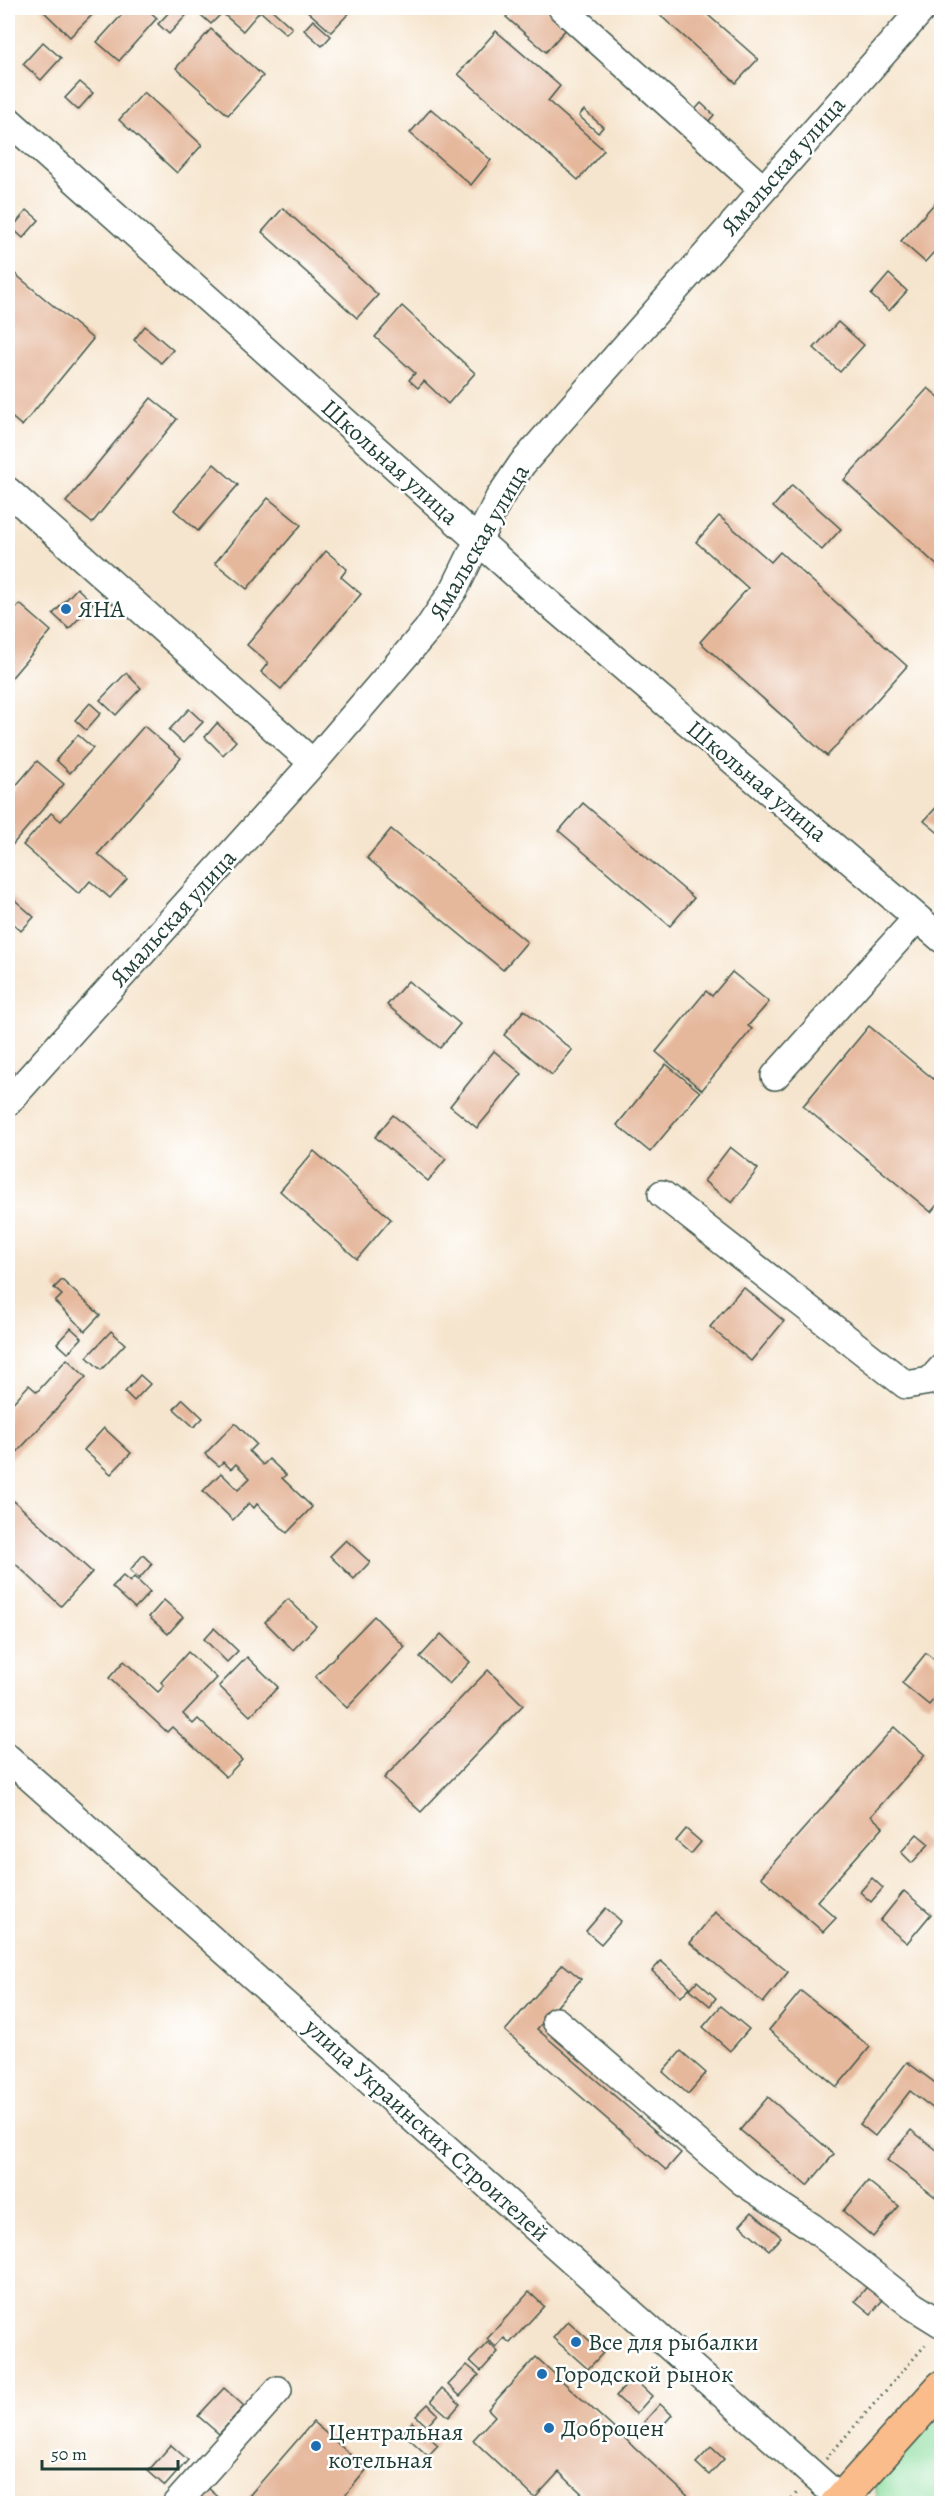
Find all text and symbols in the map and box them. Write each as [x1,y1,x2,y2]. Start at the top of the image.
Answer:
street label: Ямальская улица [713,89,853,243]
street label: Школьная улица [314,392,466,532]
street label: Ямальская улица [421,458,537,626]
place label: ЯНА [78,593,126,625]
marker: ЯНА [59,602,73,616]
street label: Школьная улица [680,713,834,849]
street label: Ямальская улица [103,842,243,994]
street label: улица Украинских Строителей [297,2011,556,2249]
place label: Все для рыбалки [588,2326,759,2358]
marker: Все для рыбалки [569,2335,583,2349]
place label: Городской рынок [554,2358,733,2390]
marker: Городской рынок [535,2367,549,2381]
place label: Доброцен [561,2412,664,2444]
place label: Центральная котельная [328,2416,463,2476]
marker: Доброцен [542,2421,556,2435]
scale bar [42,2433,178,2471]
marker: Центральная котельная [309,2439,323,2453]
text: 50 m [51,2442,87,2466]

